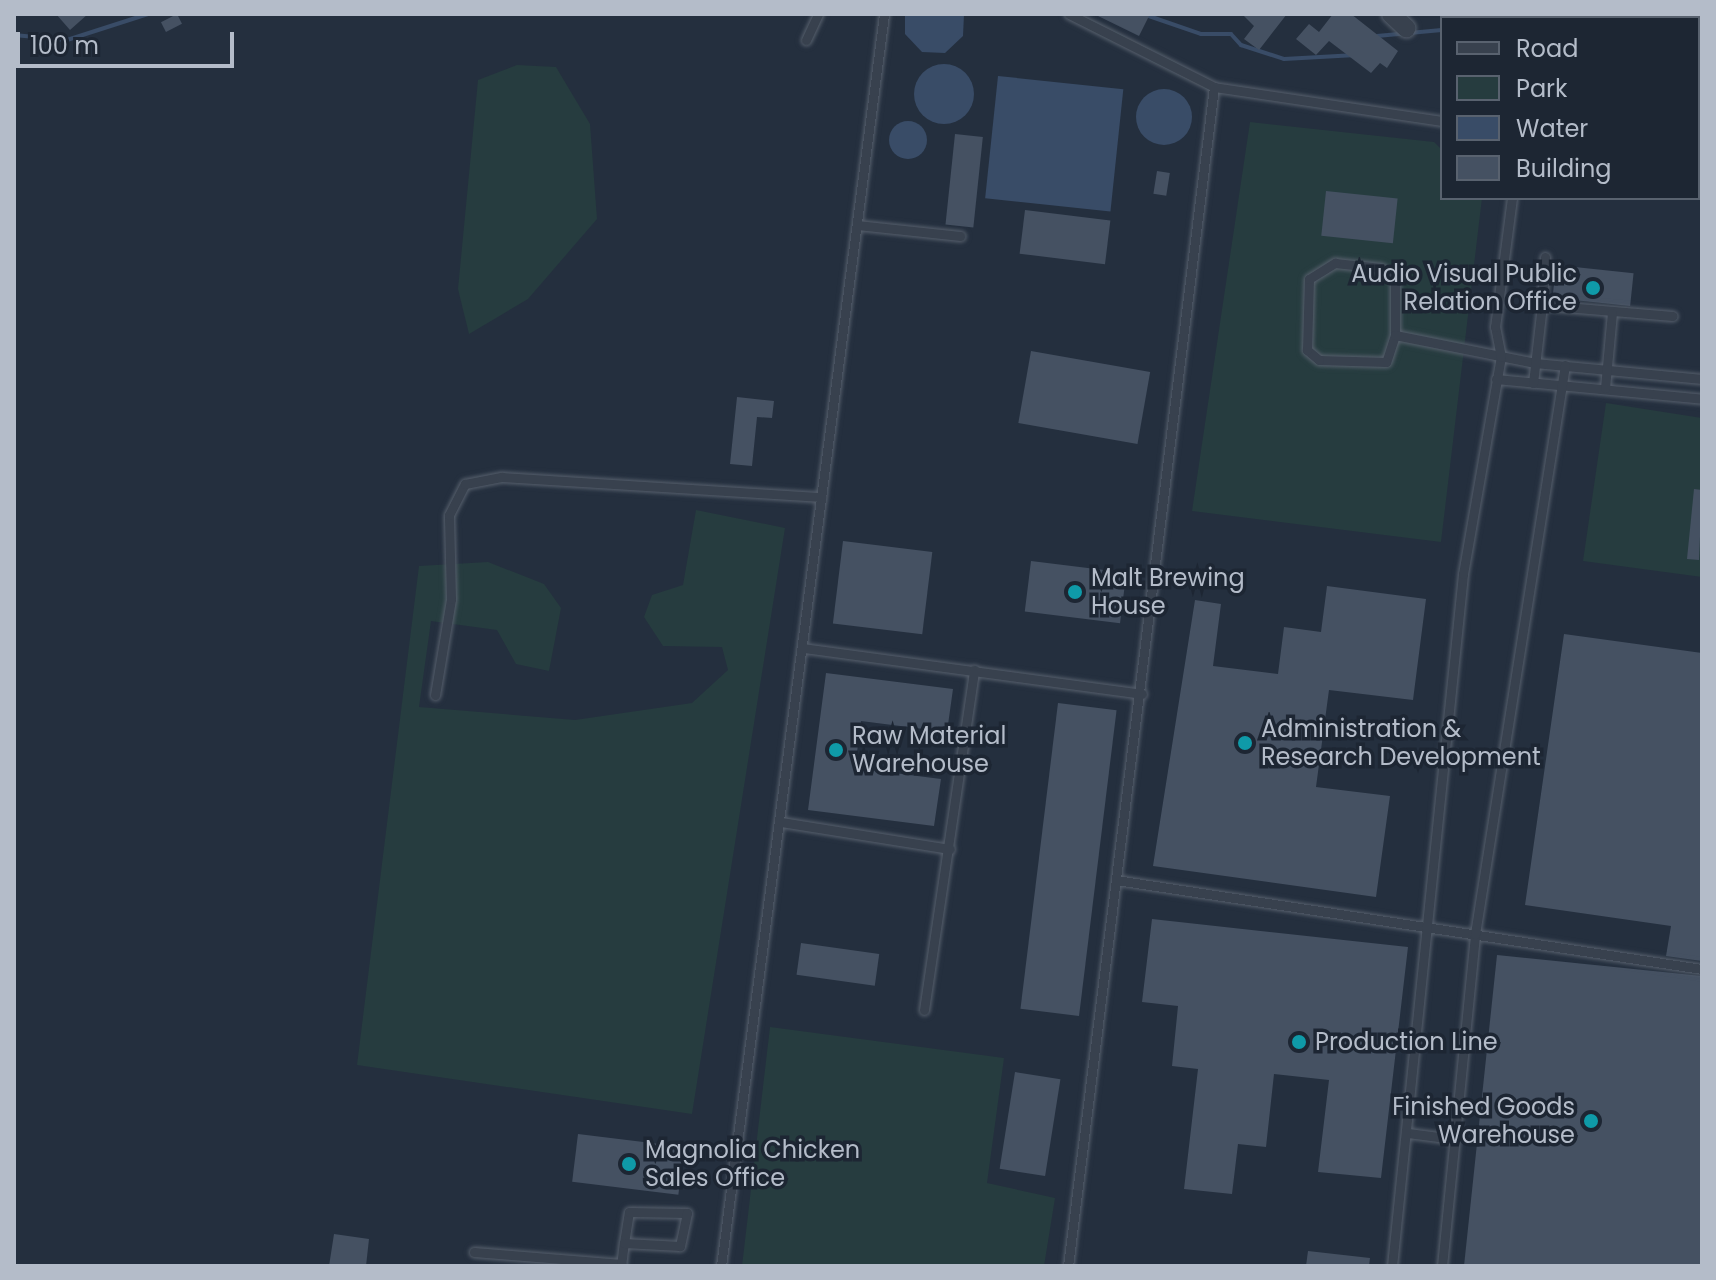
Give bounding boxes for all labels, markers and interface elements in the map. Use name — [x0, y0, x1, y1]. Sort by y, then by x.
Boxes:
scale bar — [20, 16, 238, 66]
legend — [1440, 16, 1700, 200]
text: 100 m — [30, 29, 99, 62]
text: Road — [1516, 32, 1578, 65]
text: Park — [1516, 72, 1567, 105]
text: Water — [1516, 112, 1588, 145]
text: Building — [1516, 152, 1612, 185]
place label: Audio Visual Public Relation Office — [1351, 260, 1577, 316]
marker: Audio Visual Public Relation Office — [1584, 279, 1602, 297]
place label: Malt Brewing House — [1091, 564, 1245, 620]
marker: Malt Brewing House — [1066, 583, 1084, 601]
place label: Administration & Research Development — [1261, 715, 1541, 771]
place label: Raw Material Warehouse — [852, 722, 1006, 778]
marker: Administration & Research Development — [1236, 734, 1254, 752]
marker: Raw Material Warehouse — [827, 741, 845, 759]
place label: Production Line — [1315, 1028, 1498, 1056]
marker: Production Line — [1290, 1033, 1308, 1051]
place label: Finished Goods Warehouse — [1392, 1093, 1575, 1149]
marker: Finished Goods Warehouse — [1582, 1112, 1600, 1130]
place label: Magnolia Chicken Sales Office — [645, 1136, 860, 1192]
marker: Magnolia Chicken Sales Office — [620, 1155, 638, 1173]

